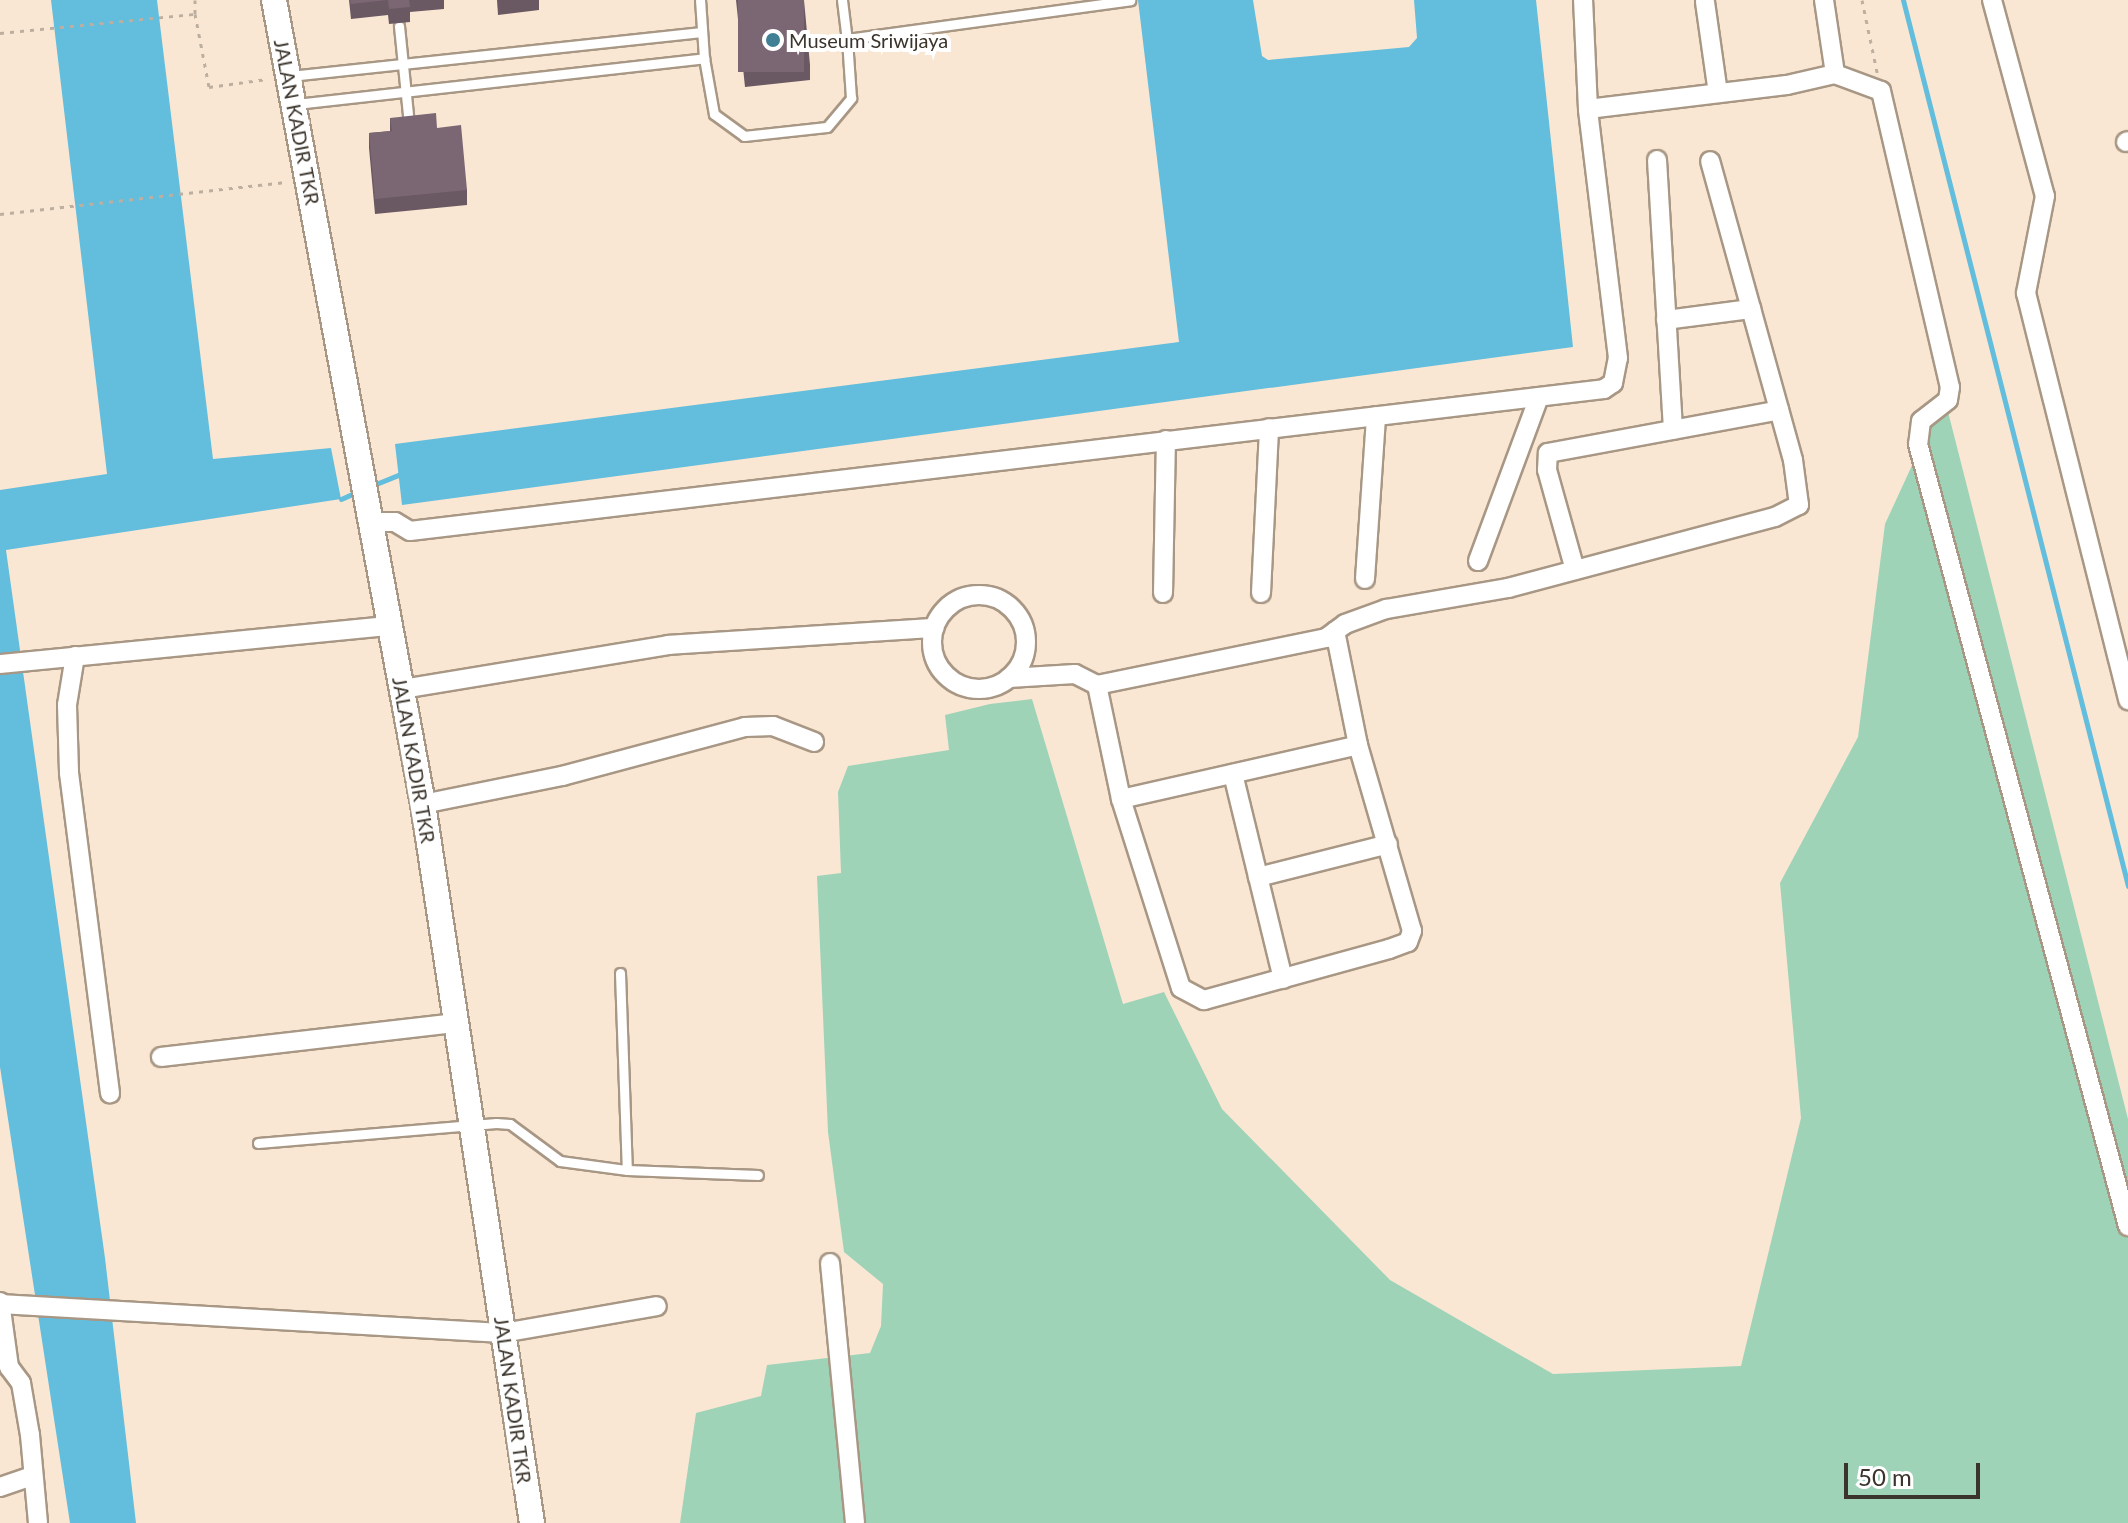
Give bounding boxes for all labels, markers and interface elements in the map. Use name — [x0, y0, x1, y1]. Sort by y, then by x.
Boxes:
place label: Museum Sriwijaya — [789, 28, 948, 52]
marker: Museum Sriwijaya — [764, 31, 782, 49]
street label: JALAN KADIR TKR — [269, 37, 325, 207]
street label: JALAN KADIR TKR — [388, 675, 440, 845]
street label: JALAN KADIR TKR — [489, 1315, 537, 1485]
scale bar — [1848, 1447, 1984, 1497]
text: 50 m — [1858, 1462, 1912, 1491]

